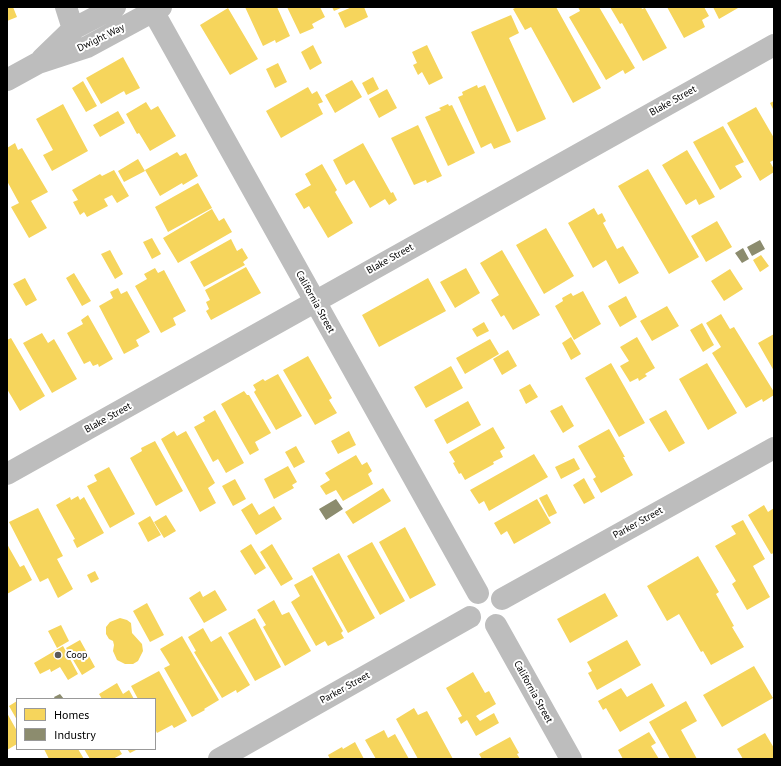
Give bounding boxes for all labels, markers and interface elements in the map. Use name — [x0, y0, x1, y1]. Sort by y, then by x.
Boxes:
street label: Dwight Way — [75, 21, 127, 55]
street label: Blake Street — [647, 83, 699, 119]
street label: Blake Street — [364, 241, 416, 277]
street label: California Street — [293, 269, 337, 335]
street label: Blake Street — [82, 400, 134, 436]
street label: Parker Street — [611, 504, 665, 542]
place label: Coop — [66, 649, 87, 661]
marker: Coop — [53, 650, 63, 660]
street label: California Street — [511, 659, 555, 725]
street label: Parker Street — [318, 669, 372, 707]
legend — [16, 698, 156, 750]
text: Homes — [54, 707, 89, 722]
text: Industry — [54, 727, 96, 742]

